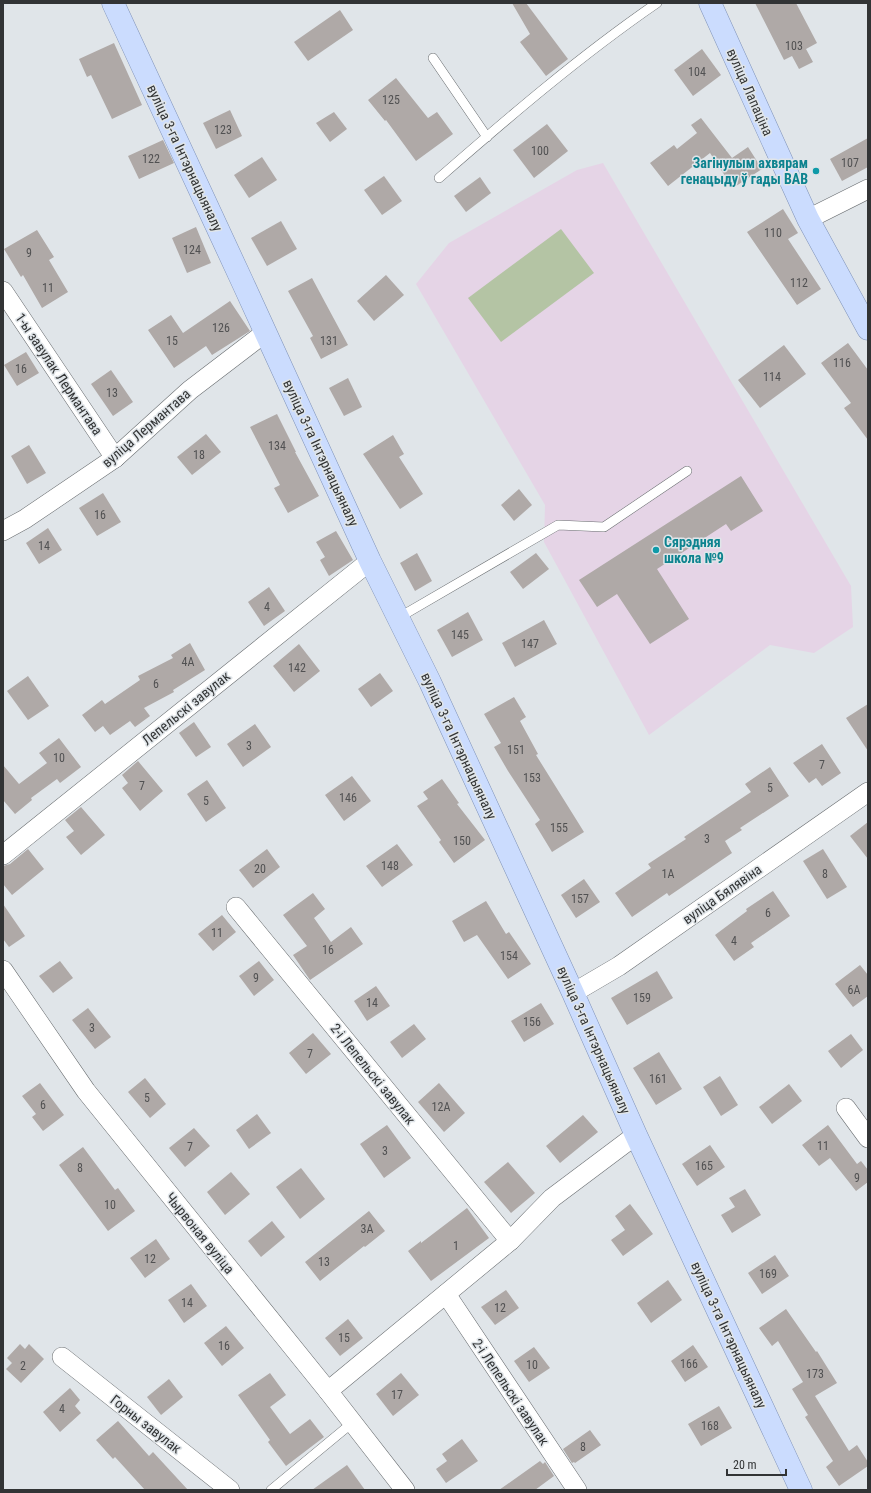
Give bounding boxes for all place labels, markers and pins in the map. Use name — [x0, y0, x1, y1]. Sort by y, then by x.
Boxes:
place label: Загінулым ахвярам генацыду ў гады ВАВ — [681, 155, 808, 187]
marker: Загінулым ахвярам генацыду ў гады ВАВ — [811, 166, 821, 176]
place label: Сярэдняя школа №9 — [664, 534, 724, 566]
marker: Сярэдняя школа №9 — [651, 545, 661, 555]

